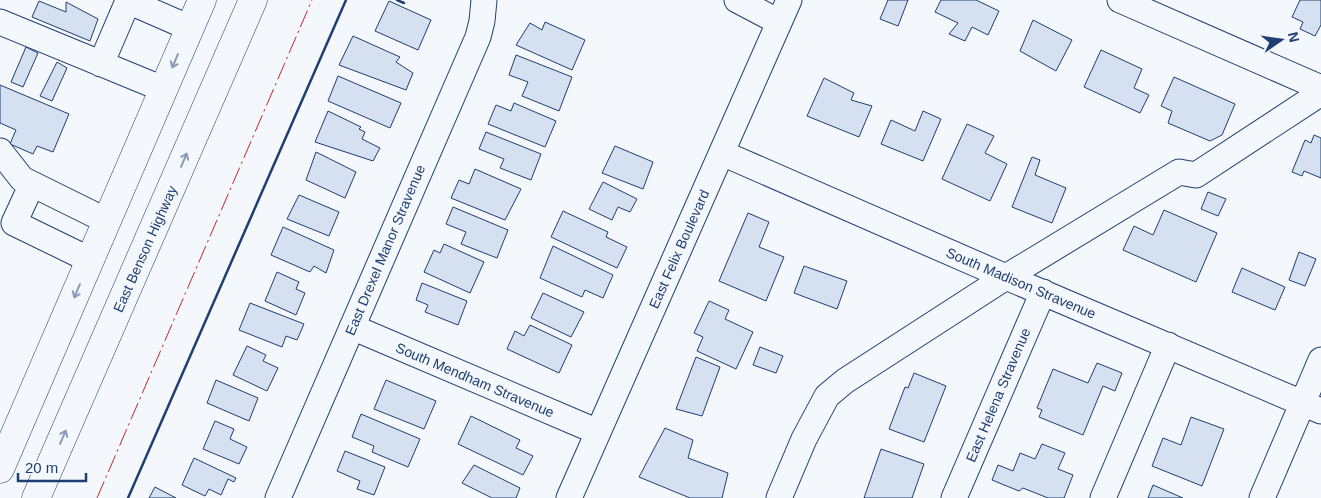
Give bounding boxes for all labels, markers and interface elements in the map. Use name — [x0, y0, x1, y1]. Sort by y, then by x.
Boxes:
north arrow — [1256, 15, 1306, 65]
text: N — [1285, 30, 1303, 44]
one-way arrow — [170, 53, 180, 68]
one-way arrow — [179, 153, 189, 168]
street label: East Drexel Manor Stravenue — [342, 162, 428, 338]
street label: East Benson Highway — [110, 183, 180, 315]
street label: East Felix Boulevard — [646, 187, 712, 311]
street label: South Madison Stravenue — [944, 244, 1098, 322]
one-way arrow — [71, 283, 80, 298]
street label: East Helena Stravenue — [963, 325, 1034, 464]
street label: South Mendham Stravenue — [393, 339, 557, 421]
one-way arrow — [58, 430, 68, 445]
scale bar — [18, 450, 85, 482]
text: 20 m — [25, 459, 58, 476]

